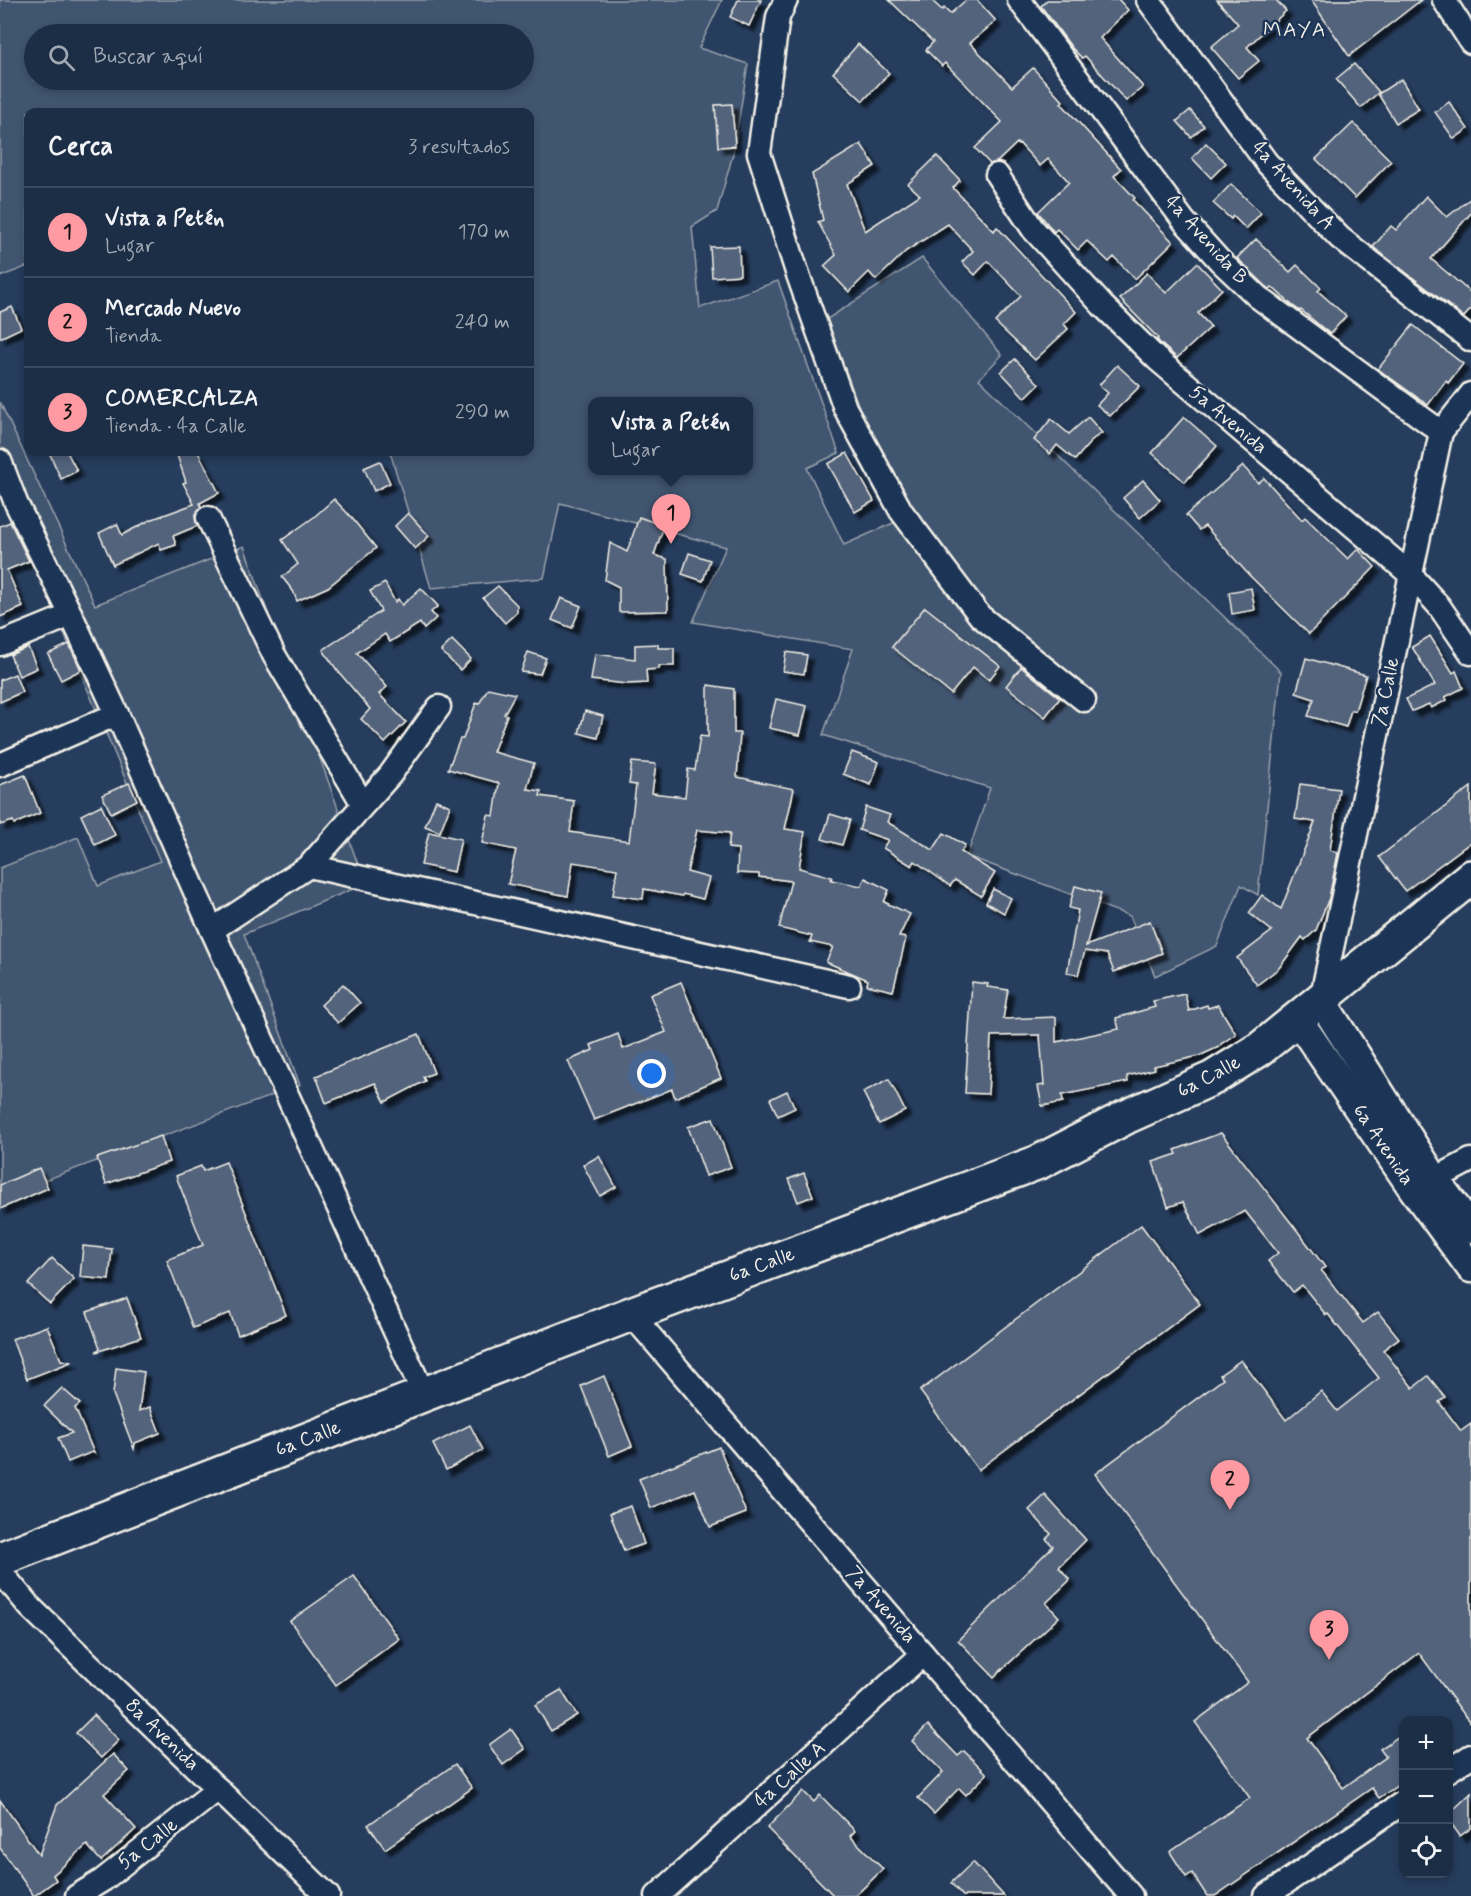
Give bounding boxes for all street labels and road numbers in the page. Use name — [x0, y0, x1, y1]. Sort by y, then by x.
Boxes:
street label: 4a Avenida A — [1245, 135, 1341, 237]
street label: 4a Avenida B — [1158, 189, 1254, 291]
street label: 5a Avenida — [1183, 379, 1273, 461]
street label: 7a Calle — [1366, 655, 1406, 729]
street label: 6a Calle — [1173, 1049, 1245, 1105]
street label: 6a Avenida — [1346, 1099, 1420, 1191]
street label: 6a Calle — [725, 1241, 799, 1289]
street label: 6a Calle — [271, 1414, 345, 1464]
street label: 7a Avenida — [840, 1560, 922, 1650]
street label: 8a Avenida — [119, 1693, 205, 1777]
street label: 4a Calle A — [748, 1735, 832, 1815]
street label: 5a Calle — [112, 1812, 184, 1876]

